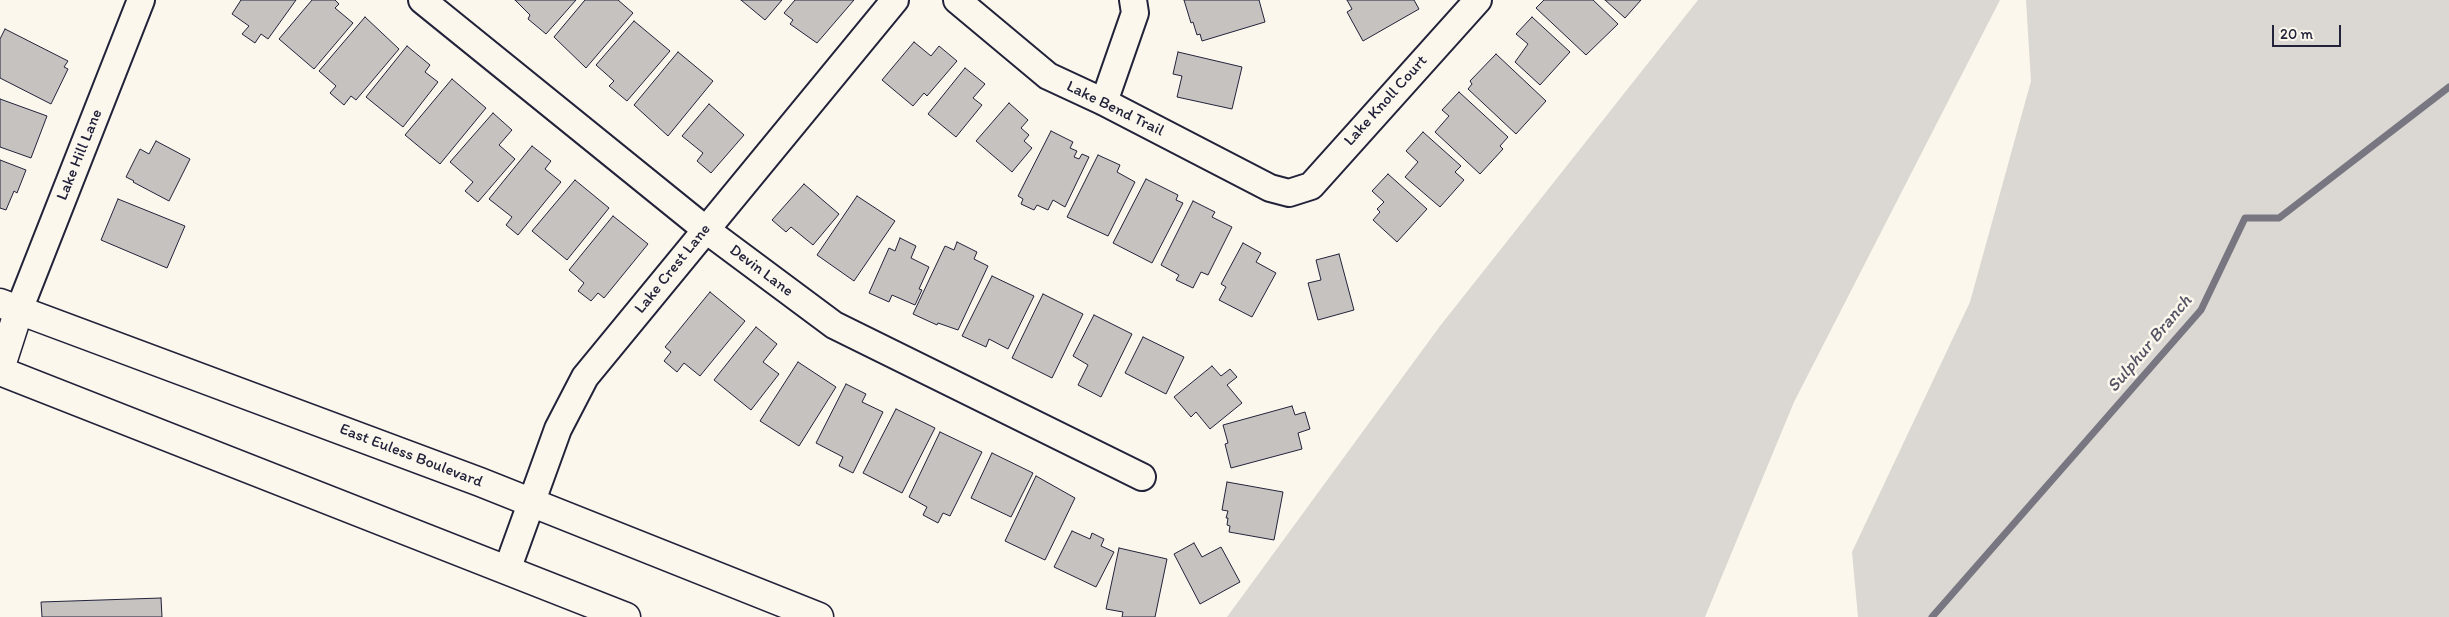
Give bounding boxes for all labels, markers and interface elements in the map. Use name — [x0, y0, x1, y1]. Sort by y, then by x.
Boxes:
scale bar — [2274, 15, 2343, 47]
text: 20 m — [2280, 25, 2313, 43]
street label: Lake Knoll Court — [1340, 52, 1432, 150]
street label: Lake Bend Trail — [1063, 77, 1167, 141]
street label: Lake Hill Lane — [53, 107, 107, 203]
street label: Lake Crest Lane — [631, 220, 715, 318]
street label: Devin Lane — [725, 241, 797, 301]
water label: Sulphur Branch — [2103, 291, 2197, 397]
street label: East Euless Boulevard — [337, 420, 485, 492]

